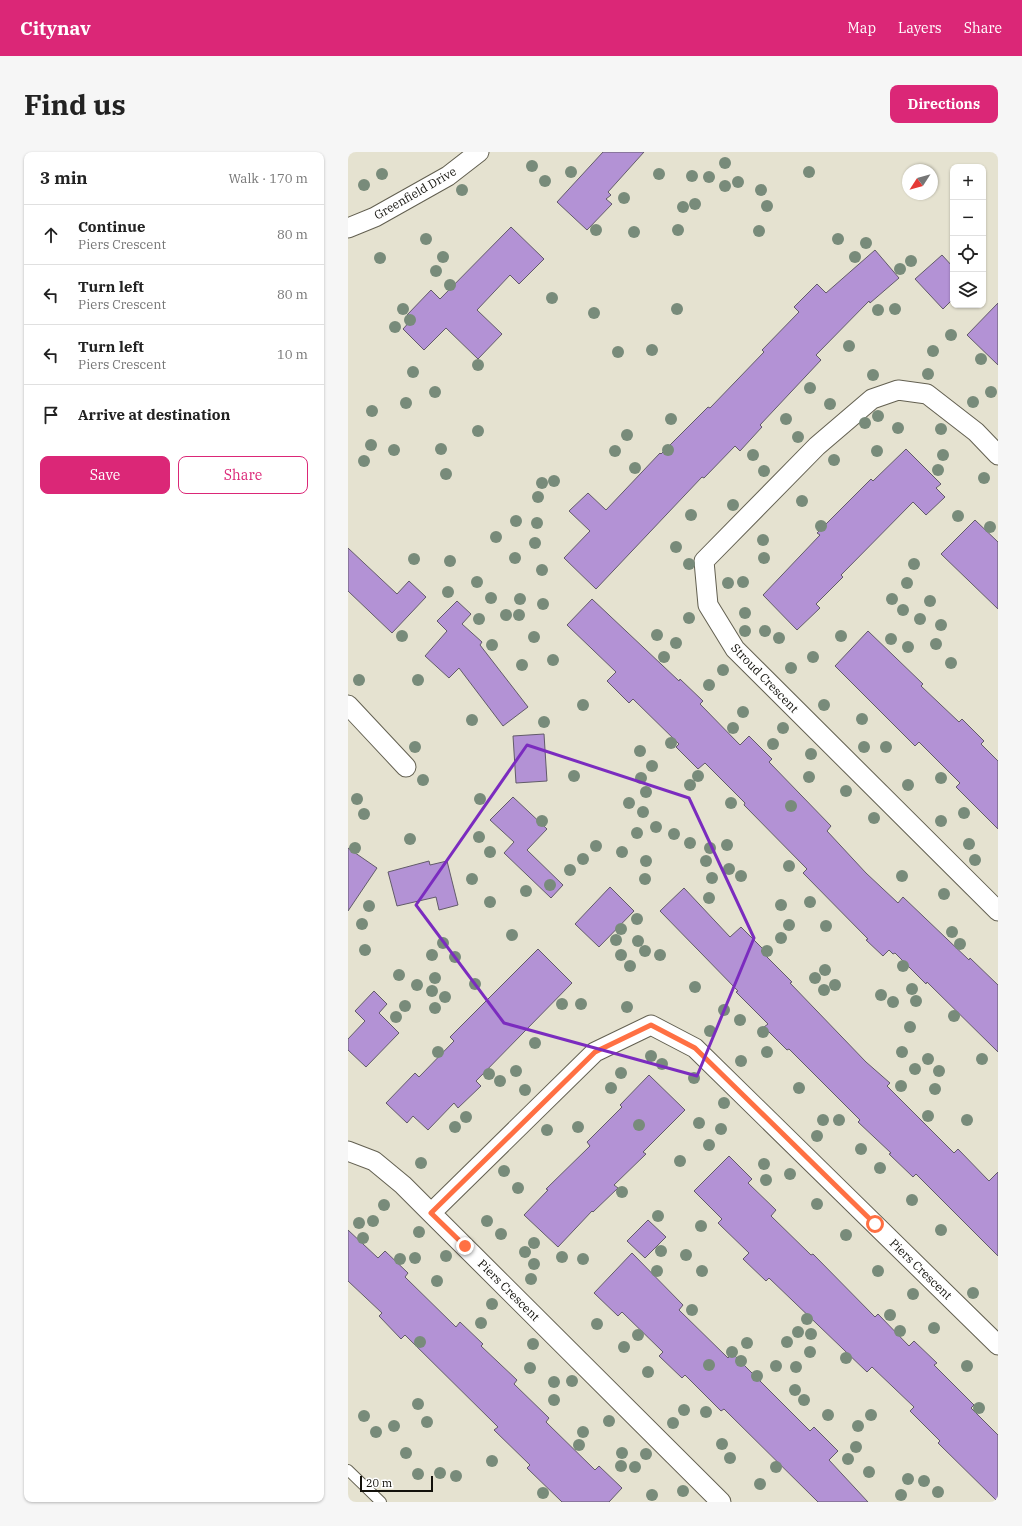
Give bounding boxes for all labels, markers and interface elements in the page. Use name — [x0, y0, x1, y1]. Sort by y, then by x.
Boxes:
text: Citynav — [20, 16, 91, 40]
text: Map — [848, 19, 876, 37]
text: Layers — [898, 19, 942, 37]
text: Share — [964, 19, 1002, 37]
button: Directions — [890, 85, 998, 123]
text: Find us — [24, 86, 126, 123]
street label: Greenfield Drive — [371, 163, 459, 223]
north arrow — [902, 164, 938, 200]
map controls — [950, 164, 986, 308]
button: + — [950, 164, 986, 200]
text: 3 min — [40, 167, 88, 189]
text: Walk · 170 m — [229, 170, 308, 187]
button: − — [950, 200, 986, 236]
text: Continue — [78, 217, 145, 236]
icon: ahead — [40, 224, 62, 246]
text: 80 m — [277, 226, 308, 243]
text: Piers Crescent — [78, 236, 166, 253]
button: locate — [950, 236, 986, 272]
button: layers — [950, 272, 986, 308]
text: Turn left — [78, 277, 144, 296]
icon: left — [40, 284, 62, 306]
text: 80 m — [277, 286, 308, 303]
text: Piers Crescent — [78, 296, 166, 313]
text: Turn left — [78, 337, 144, 356]
icon: left — [40, 344, 62, 366]
text: 10 m — [277, 346, 308, 363]
text: Piers Crescent — [78, 356, 166, 373]
icon: arrive — [40, 404, 62, 426]
text: Arrive at destination — [78, 405, 230, 424]
button: Save — [40, 456, 170, 494]
button: Share — [178, 456, 308, 494]
street label: Stroud Crescent — [728, 640, 802, 716]
route start — [866, 1215, 884, 1233]
street label: Piers Crescent — [887, 1235, 955, 1303]
route end — [456, 1237, 474, 1255]
street label: Piers Crescent — [475, 1256, 543, 1324]
scale bar — [360, 1474, 433, 1493]
text: 20 m — [366, 1476, 392, 1490]

